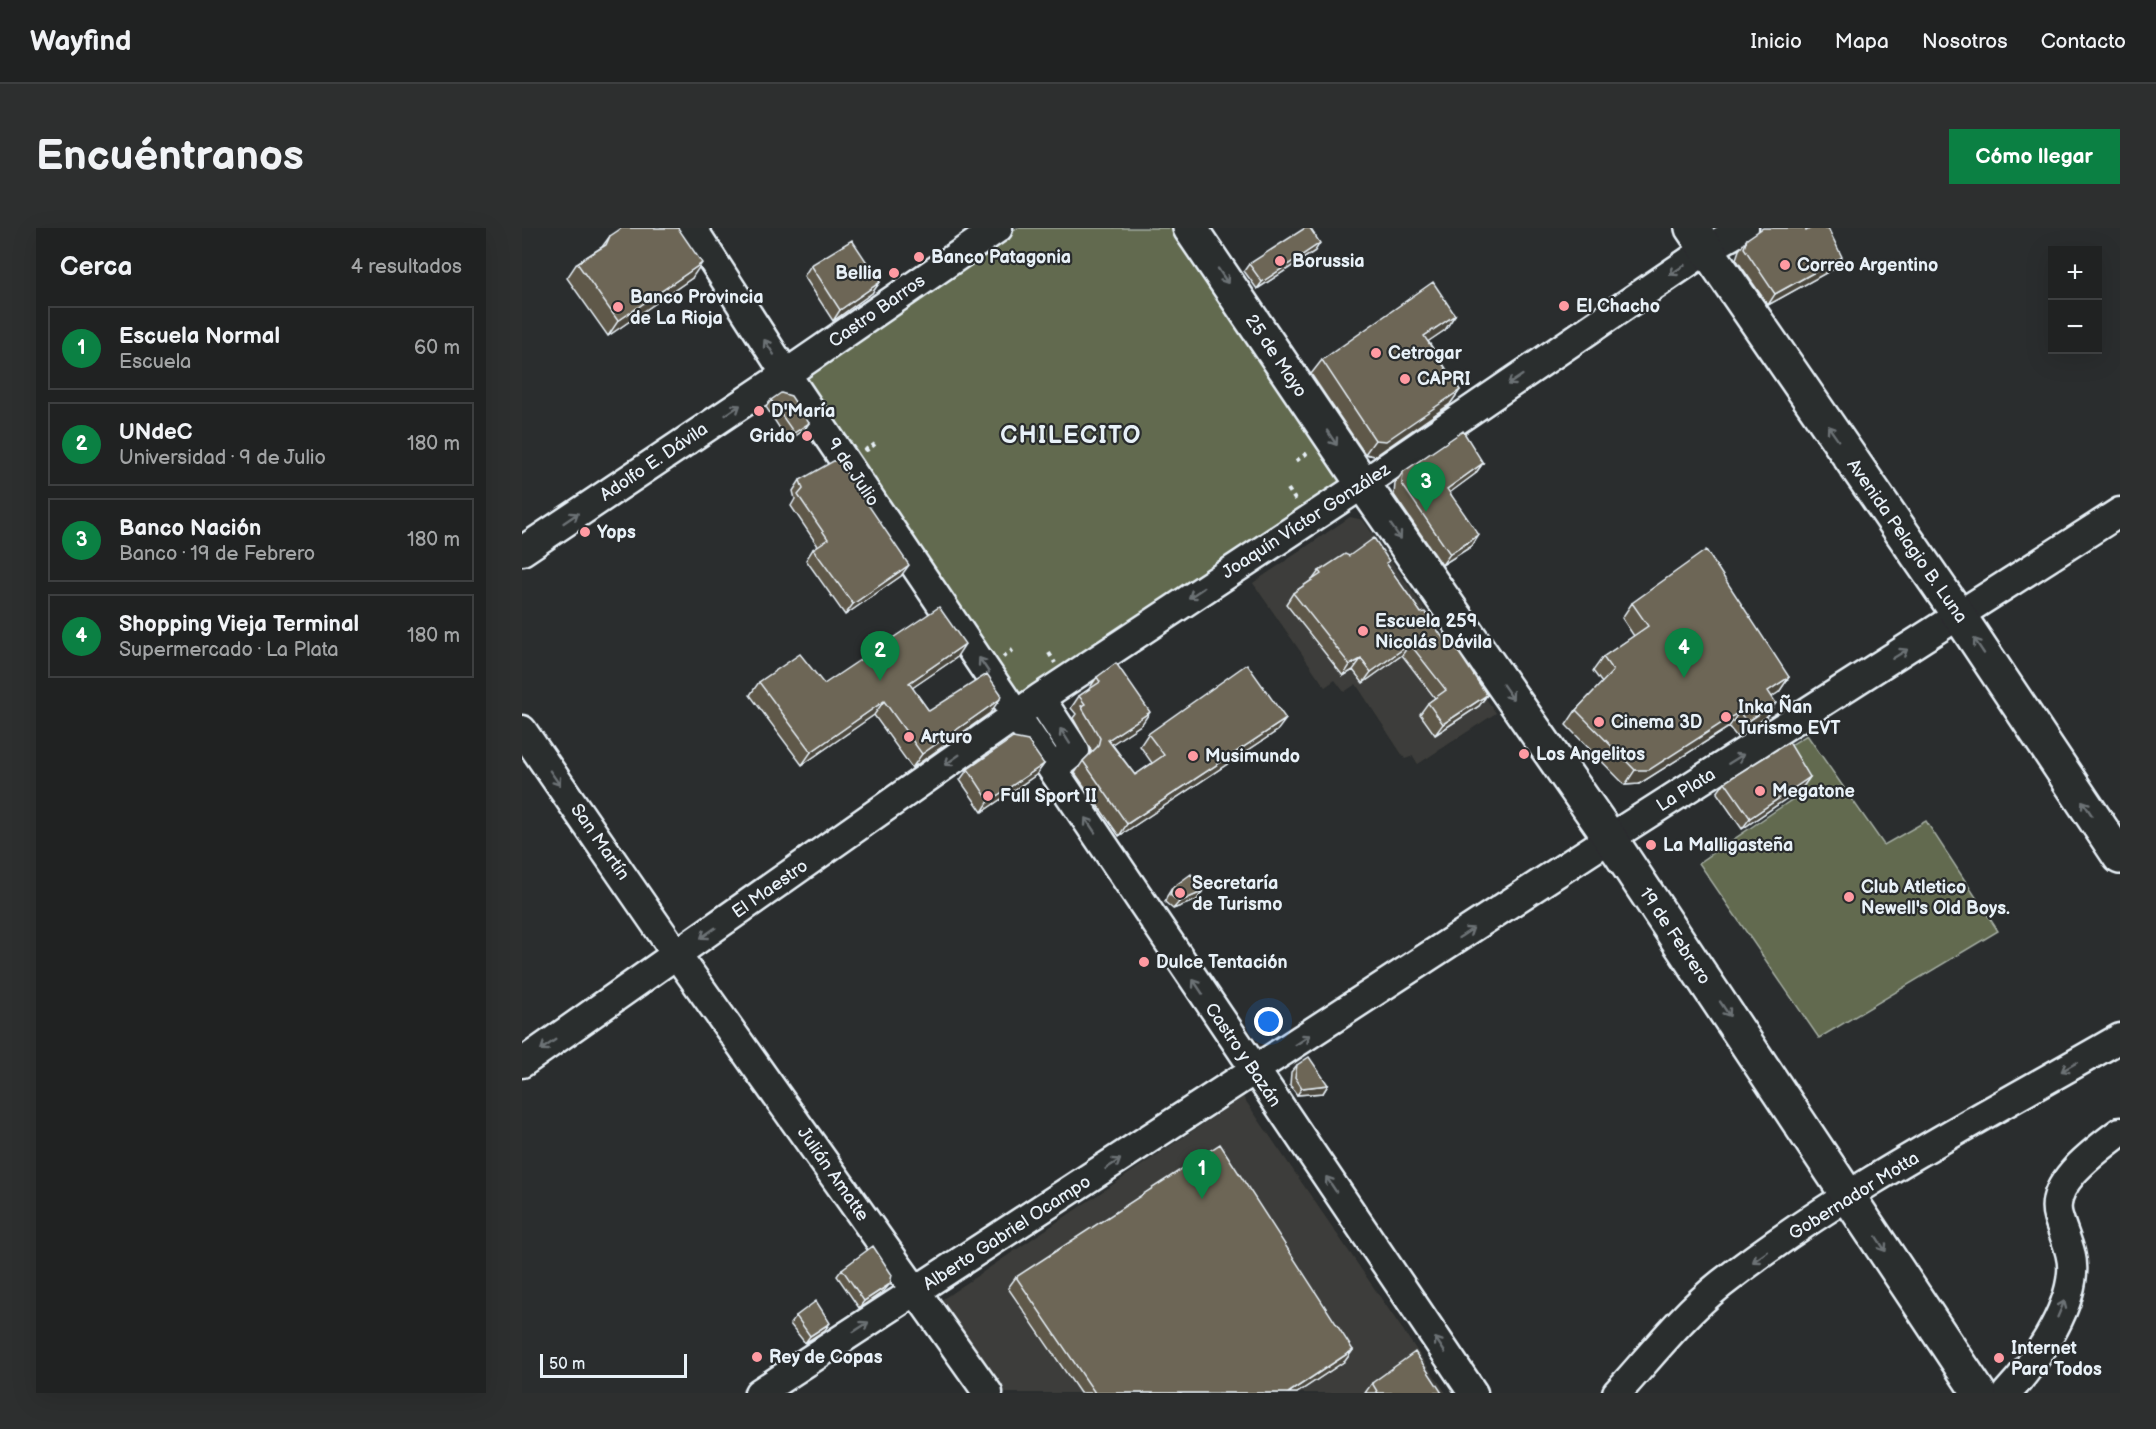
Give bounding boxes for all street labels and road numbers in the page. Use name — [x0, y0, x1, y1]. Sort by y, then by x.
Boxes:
street label: Castro Barros — [825, 270, 929, 352]
street label: 25 de Mayo — [1241, 311, 1311, 401]
street label: Adolfo E. Dávila — [596, 418, 712, 506]
street label: 9 de Julio — [822, 434, 884, 510]
street label: Avenida Pelagio B. Luna — [1842, 455, 1972, 627]
street label: Joaquín Víctor González — [1218, 459, 1394, 583]
street label: La Plata — [1653, 764, 1719, 816]
street label: San Martín — [566, 800, 634, 884]
street label: El Maestro — [728, 855, 812, 923]
street label: 19 de Febrero — [1635, 884, 1715, 988]
street label: Castro y Bazán — [1200, 999, 1286, 1111]
street label: Julián Amatte — [793, 1123, 873, 1225]
street label: Gobernador Motta — [1785, 1147, 1923, 1245]
street label: Alberto Gabriel Ocampo — [919, 1171, 1095, 1295]

